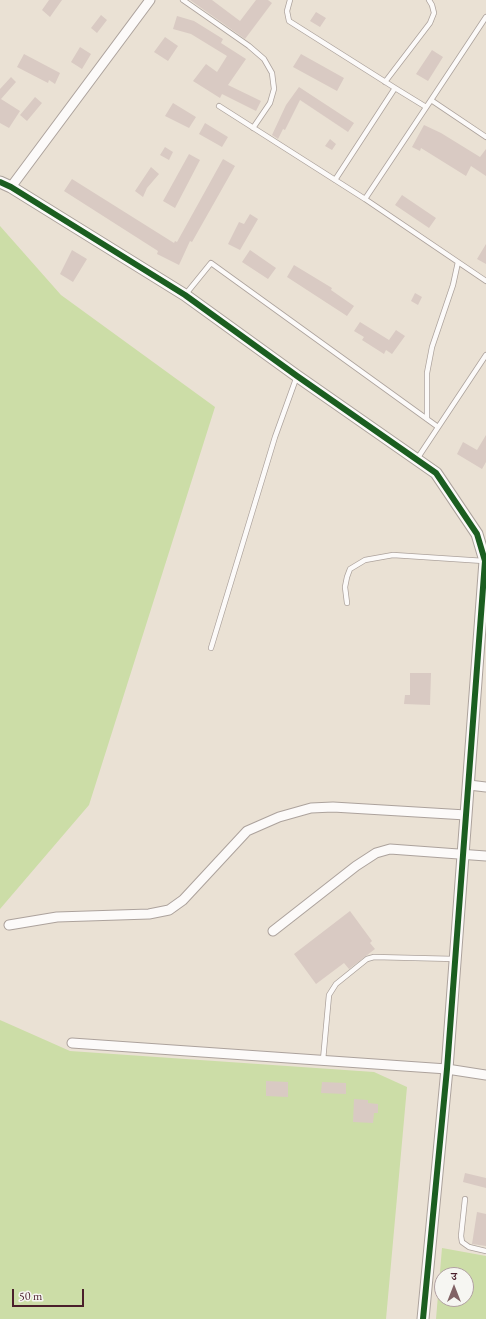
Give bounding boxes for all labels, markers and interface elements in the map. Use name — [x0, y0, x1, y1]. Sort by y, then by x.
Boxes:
north arrow — [434, 1267, 474, 1307]
text: उ — [451, 1269, 457, 1283]
scale bar — [14, 1281, 86, 1307]
text: 50 m — [19, 1288, 42, 1304]

